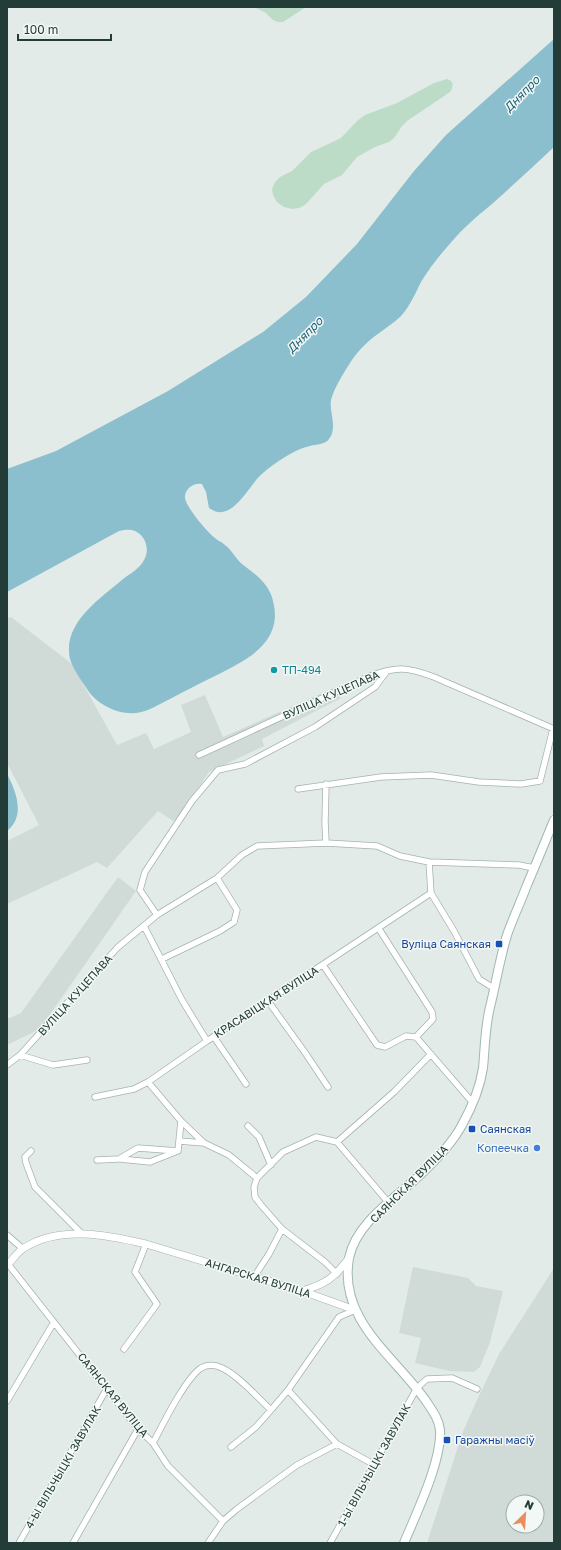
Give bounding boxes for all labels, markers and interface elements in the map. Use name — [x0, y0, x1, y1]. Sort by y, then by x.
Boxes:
scale bar — [18, 16, 111, 42]
text: 100 m — [24, 22, 58, 37]
water label: Дняпро — [500, 72, 543, 116]
water label: Дняпро — [283, 313, 326, 356]
place label: ТП-494 — [282, 663, 322, 676]
marker: ТП-494 — [269, 665, 279, 675]
street label: ВУЛІЦА КУЦЕПАВА — [281, 667, 382, 722]
place label: Вуліца Саянская — [401, 937, 491, 950]
marker: Вуліца Саянская — [494, 939, 504, 949]
street label: ВУЛІЦА КУЦЕПАВА — [35, 951, 115, 1038]
street label: КРАСАВІЦКАЯ ВУЛІЦА — [211, 963, 321, 1040]
place label: Саянская — [480, 1122, 531, 1135]
marker: Саянская — [467, 1124, 477, 1134]
place label: Копеечка — [477, 1141, 529, 1154]
street label: САЯНСКАЯ ВУЛІЦА — [367, 1142, 451, 1225]
marker: Копеечка — [532, 1143, 542, 1153]
street label: АНГАРСКАЯ ВУЛІЦА — [204, 1255, 313, 1300]
street label: САЯНСКАЯ ВУЛІЦА — [75, 1350, 152, 1440]
street label: 1-Ы ВІЛЬЧЫЦКІ ЗАВУЛАК — [334, 1401, 413, 1528]
street label: 4-Ы ВІЛЬЧЫЦКІ ЗАВУЛАК — [22, 1403, 103, 1530]
place label: Гаражны масіў — [455, 1433, 535, 1446]
marker: Гаражны масіў — [442, 1435, 452, 1445]
north arrow — [505, 1494, 545, 1534]
text: N — [523, 1497, 536, 1512]

